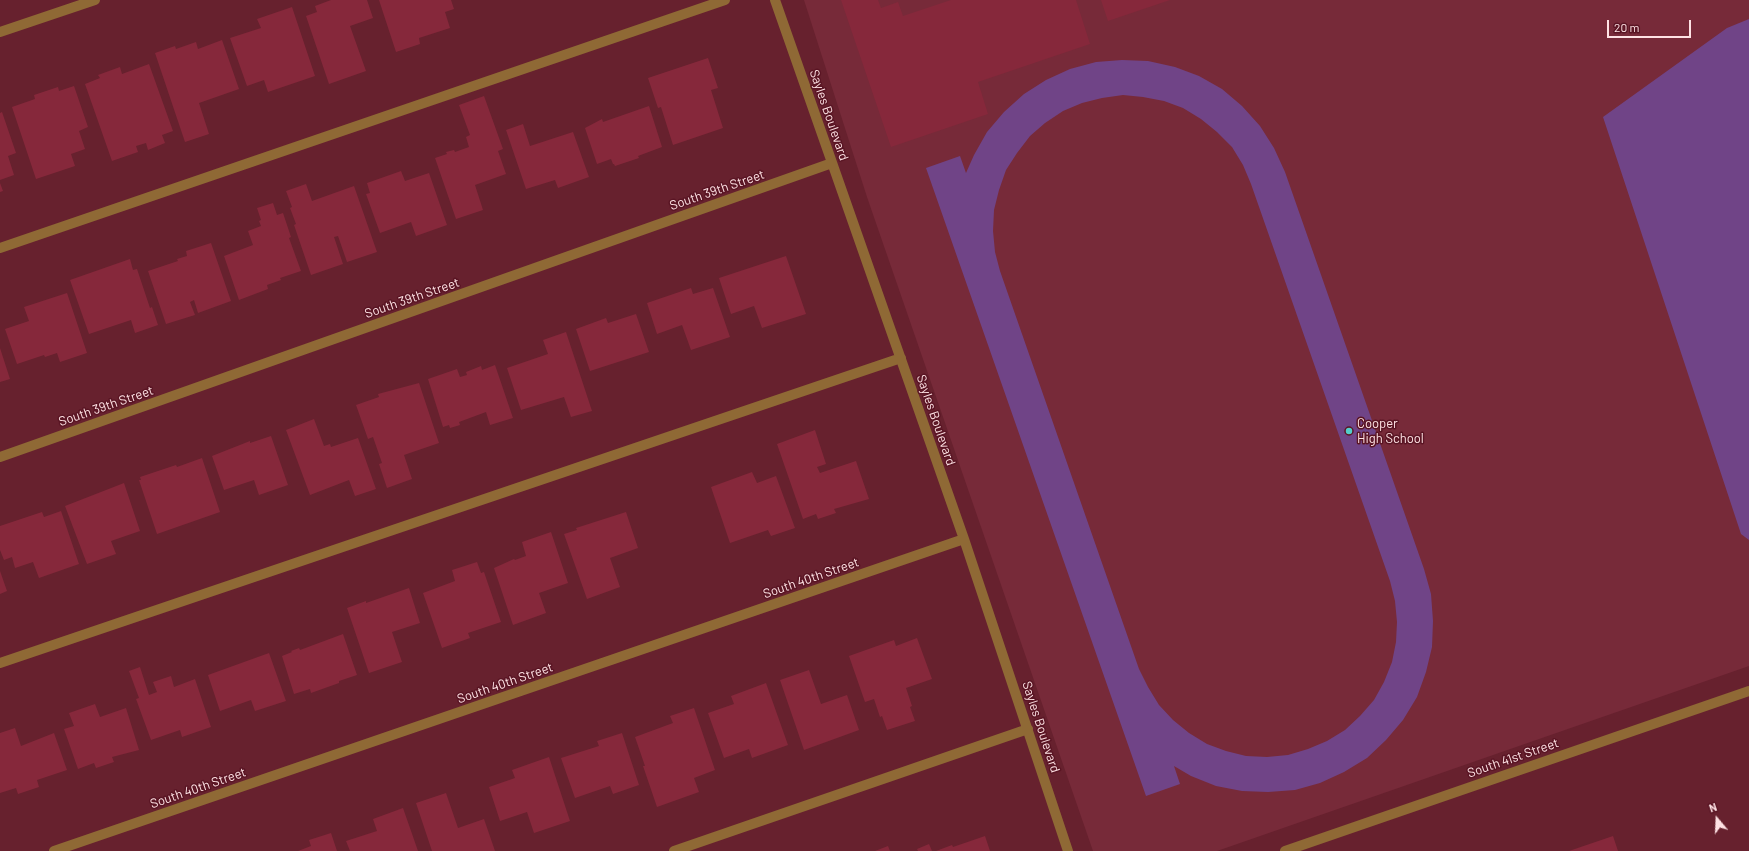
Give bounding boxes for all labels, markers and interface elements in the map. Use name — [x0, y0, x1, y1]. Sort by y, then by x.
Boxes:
scale bar — [1609, 12, 1693, 38]
text: 20 m — [1614, 20, 1640, 34]
street label: Sayles Boulevard — [806, 67, 852, 163]
street label: South 39th Street — [668, 166, 766, 214]
street label: South 39th Street — [363, 274, 461, 322]
street label: Sayles Boulevard — [913, 372, 959, 468]
street label: South 39th Street — [57, 382, 155, 430]
place label: Cooper High School — [1357, 416, 1424, 447]
marker: Cooper High School — [1344, 426, 1354, 436]
street label: South 40th Street — [761, 554, 861, 602]
street label: South 40th Street — [455, 659, 555, 707]
street label: Sayles Boulevard — [1019, 679, 1063, 775]
street label: South 41st Street — [1465, 735, 1561, 781]
street label: South 40th Street — [148, 764, 248, 812]
north arrow — [1697, 799, 1737, 839]
text: N — [1707, 800, 1719, 815]

